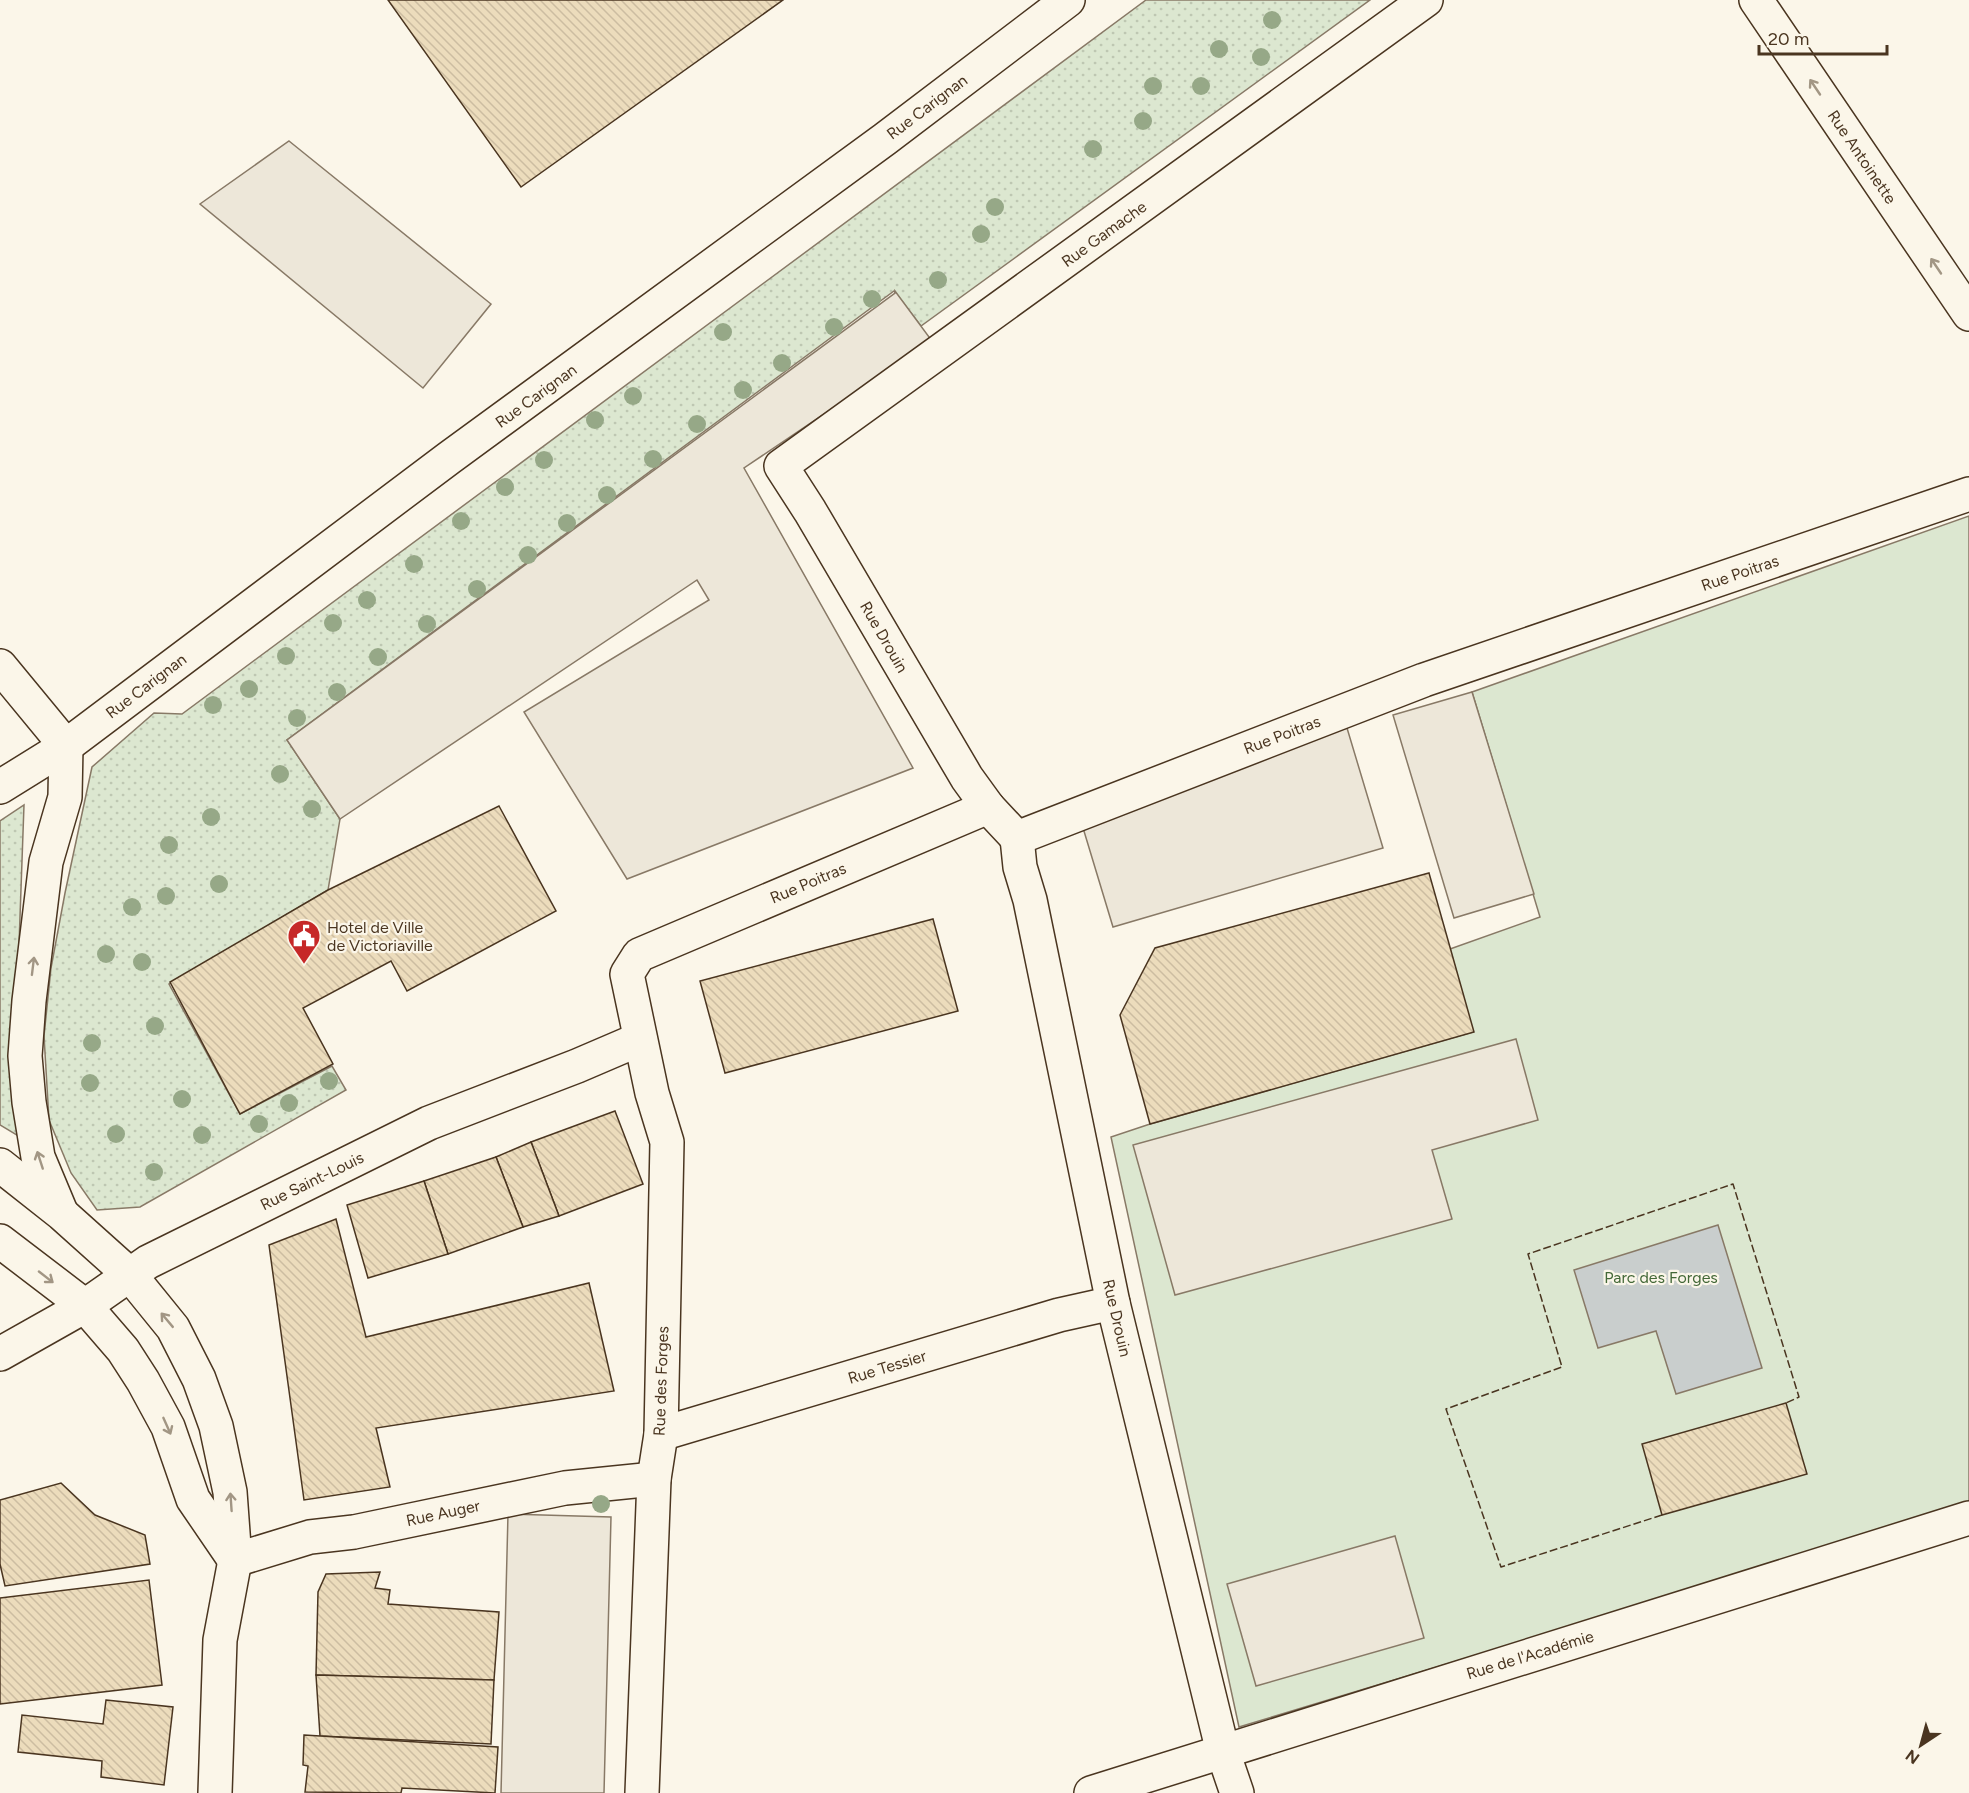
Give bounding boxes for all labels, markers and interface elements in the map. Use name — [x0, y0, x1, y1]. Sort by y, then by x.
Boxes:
scale bar — [1759, 18, 1886, 56]
text: 20 m — [1768, 28, 1809, 50]
street label: Rue Carignan — [883, 71, 971, 143]
one-way arrow — [1809, 79, 1821, 96]
street label: Rue Antoinette — [1824, 107, 1900, 208]
street label: Rue Gamache — [1058, 197, 1150, 271]
one-way arrow — [1930, 258, 1942, 275]
street label: Rue Carignan — [492, 360, 580, 432]
street label: Rue Poitras — [1699, 551, 1781, 595]
street label: Rue Drouin — [856, 598, 912, 676]
street label: Rue Carignan — [102, 650, 190, 722]
street label: Rue Poitras — [1241, 712, 1323, 758]
street label: Rue Poitras — [767, 858, 849, 908]
public building icon: Hotel de Ville de Victoriaville — [286, 918, 322, 965]
place label: Hotel de Ville de Victoriaville — [327, 918, 433, 955]
one-way arrow — [28, 957, 39, 977]
street label: Rue Saint-Louis — [257, 1148, 367, 1214]
one-way arrow — [34, 1151, 45, 1170]
park label: Parc des Forges — [1604, 1268, 1718, 1287]
one-way arrow — [38, 1270, 54, 1283]
street label: Rue Drouin — [1099, 1277, 1135, 1359]
one-way arrow — [160, 1312, 173, 1328]
street label: Rue des Forges — [650, 1326, 672, 1436]
street label: Rue Tessier — [845, 1346, 929, 1388]
one-way arrow — [162, 1417, 173, 1435]
one-way arrow — [225, 1493, 236, 1513]
street label: Rue Auger — [404, 1496, 482, 1530]
street label: Rue de l'Académie — [1464, 1627, 1596, 1683]
north arrow — [1891, 1715, 1951, 1775]
text: N — [1902, 1745, 1923, 1768]

